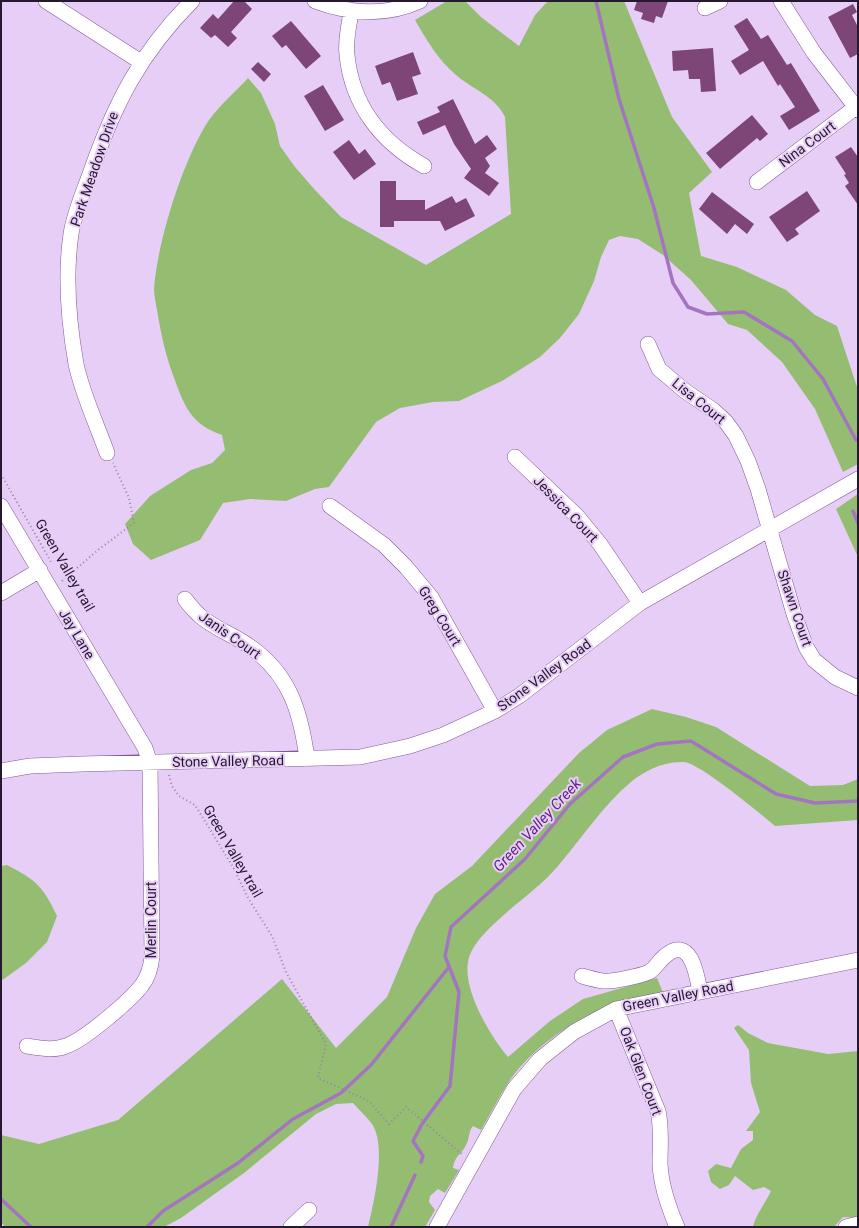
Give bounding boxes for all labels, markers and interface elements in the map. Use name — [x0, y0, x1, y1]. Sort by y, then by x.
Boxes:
street label: Park Meadow Drive — [67, 110, 121, 228]
street label: Nina Court — [776, 117, 839, 170]
street label: Lisa Court — [669, 375, 729, 428]
street label: Jessica Court — [530, 473, 602, 546]
street label: Green Valley trail — [32, 516, 98, 614]
street label: Shawn Court — [774, 568, 816, 649]
street label: Greg Court — [415, 583, 465, 649]
street label: Jay Lane — [56, 606, 98, 662]
street label: Janis Court — [196, 608, 264, 662]
street label: Stone Valley Road — [494, 636, 594, 714]
street label: Stone Valley Road — [172, 752, 284, 770]
water label: Green Valley Creek — [489, 774, 585, 875]
street label: Green Valley trail — [200, 802, 266, 900]
street label: Merlin Court — [143, 881, 159, 958]
street label: Green Valley Road — [621, 977, 735, 1015]
street label: Oak Glen Court — [617, 1024, 665, 1118]

